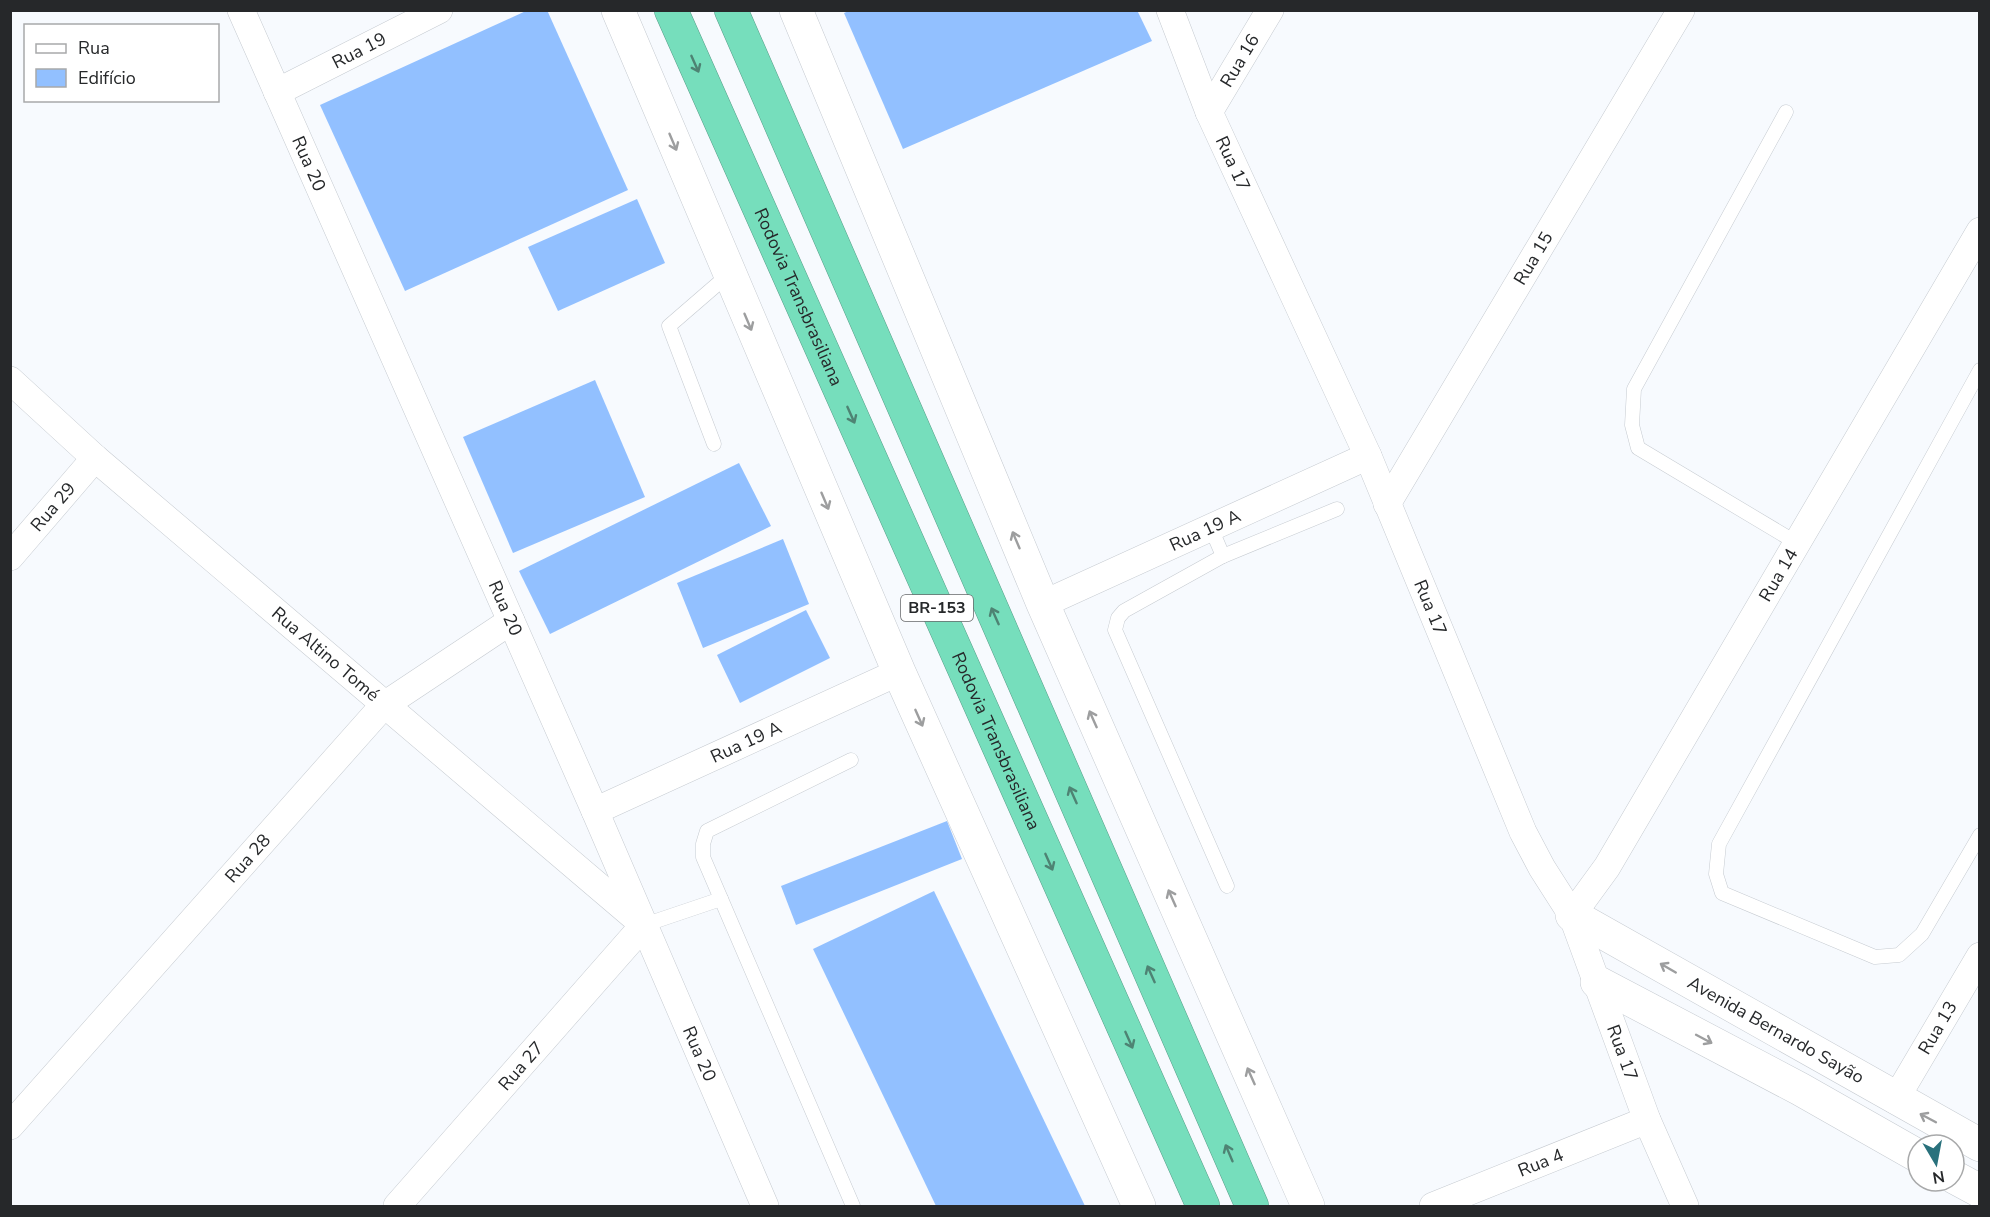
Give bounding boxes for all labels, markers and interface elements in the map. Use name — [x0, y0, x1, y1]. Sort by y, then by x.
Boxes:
legend — [24, 24, 219, 102]
street label: Rua 19 — [328, 27, 390, 74]
street label: Rua 16 — [1215, 29, 1265, 92]
text: Rua — [78, 36, 110, 60]
one-way arrow — [690, 54, 701, 73]
text: Edifício — [78, 66, 136, 90]
street label: Rua 20 — [286, 132, 332, 195]
one-way arrow — [668, 132, 679, 151]
street label: Rua 17 — [1210, 132, 1256, 195]
street label: Rodovia Transbrasiliana — [749, 204, 849, 390]
street label: Rua 15 — [1508, 227, 1558, 289]
one-way arrow — [743, 312, 754, 331]
one-way arrow — [846, 405, 857, 424]
street label: Rua 29 — [25, 477, 81, 537]
one-way arrow — [820, 491, 831, 510]
street label: Rua 19 A — [1166, 504, 1244, 557]
one-way arrow — [1010, 531, 1021, 550]
street label: Rua 14 — [1753, 544, 1803, 606]
street label: Rua 17 — [1408, 576, 1453, 639]
street label: Rua 20 — [483, 577, 528, 640]
road number: BR-153 — [901, 595, 973, 621]
street label: Rua Altino Tomé — [267, 601, 385, 707]
one-way arrow — [989, 608, 1000, 626]
street label: Rodovia Transbrasiliana — [946, 648, 1046, 834]
one-way arrow — [914, 709, 926, 727]
one-way arrow — [1087, 711, 1099, 729]
street label: Rua 19 A — [707, 715, 785, 769]
one-way arrow — [1067, 787, 1078, 805]
street label: Rua 28 — [220, 829, 276, 888]
one-way arrow — [1044, 852, 1056, 870]
one-way arrow — [1166, 889, 1177, 907]
one-way arrow — [1660, 962, 1677, 974]
one-way arrow — [1145, 965, 1156, 984]
street label: Avenida Bernardo Sayão — [1683, 971, 1868, 1089]
street label: Rua 13 — [1913, 997, 1963, 1059]
street label: Rua 17 — [1601, 1021, 1644, 1084]
street label: Rua 20 — [677, 1022, 722, 1085]
one-way arrow — [1124, 1031, 1135, 1049]
one-way arrow — [1695, 1034, 1713, 1045]
street label: Rua 27 — [493, 1036, 549, 1096]
one-way arrow — [1244, 1067, 1255, 1085]
one-way arrow — [1920, 1112, 1937, 1124]
north arrow — [1906, 1133, 1966, 1193]
street label: Rua 4 — [1514, 1143, 1567, 1183]
one-way arrow — [1223, 1144, 1234, 1162]
text: N — [1931, 1165, 1946, 1189]

